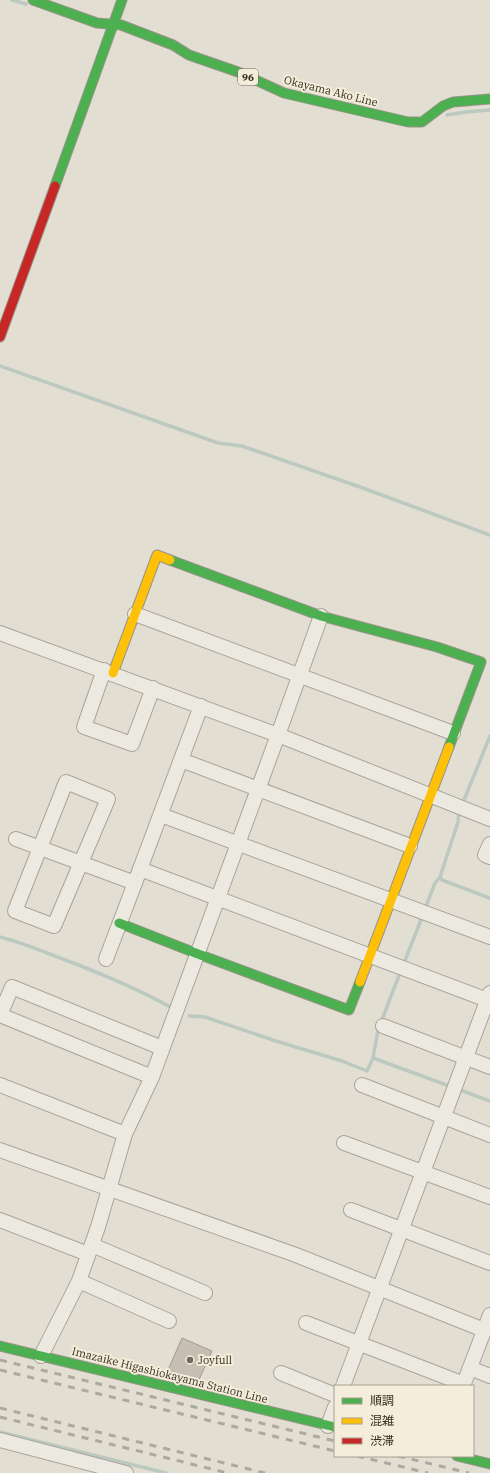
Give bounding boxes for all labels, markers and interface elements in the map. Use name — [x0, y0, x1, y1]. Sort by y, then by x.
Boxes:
road number: 96 — [238, 69, 258, 85]
street label: Okayama Ako Line — [283, 73, 380, 109]
street label: Imazaike Higashiokayama Station Line — [71, 1344, 270, 1406]
place label: Joyfull — [198, 1353, 232, 1367]
marker: Joyfull — [185, 1355, 195, 1365]
legend — [334, 1385, 474, 1457]
text: 順調 — [370, 1393, 394, 1408]
text: 混雑 — [370, 1413, 394, 1428]
text: 渋滞 — [370, 1433, 394, 1448]

